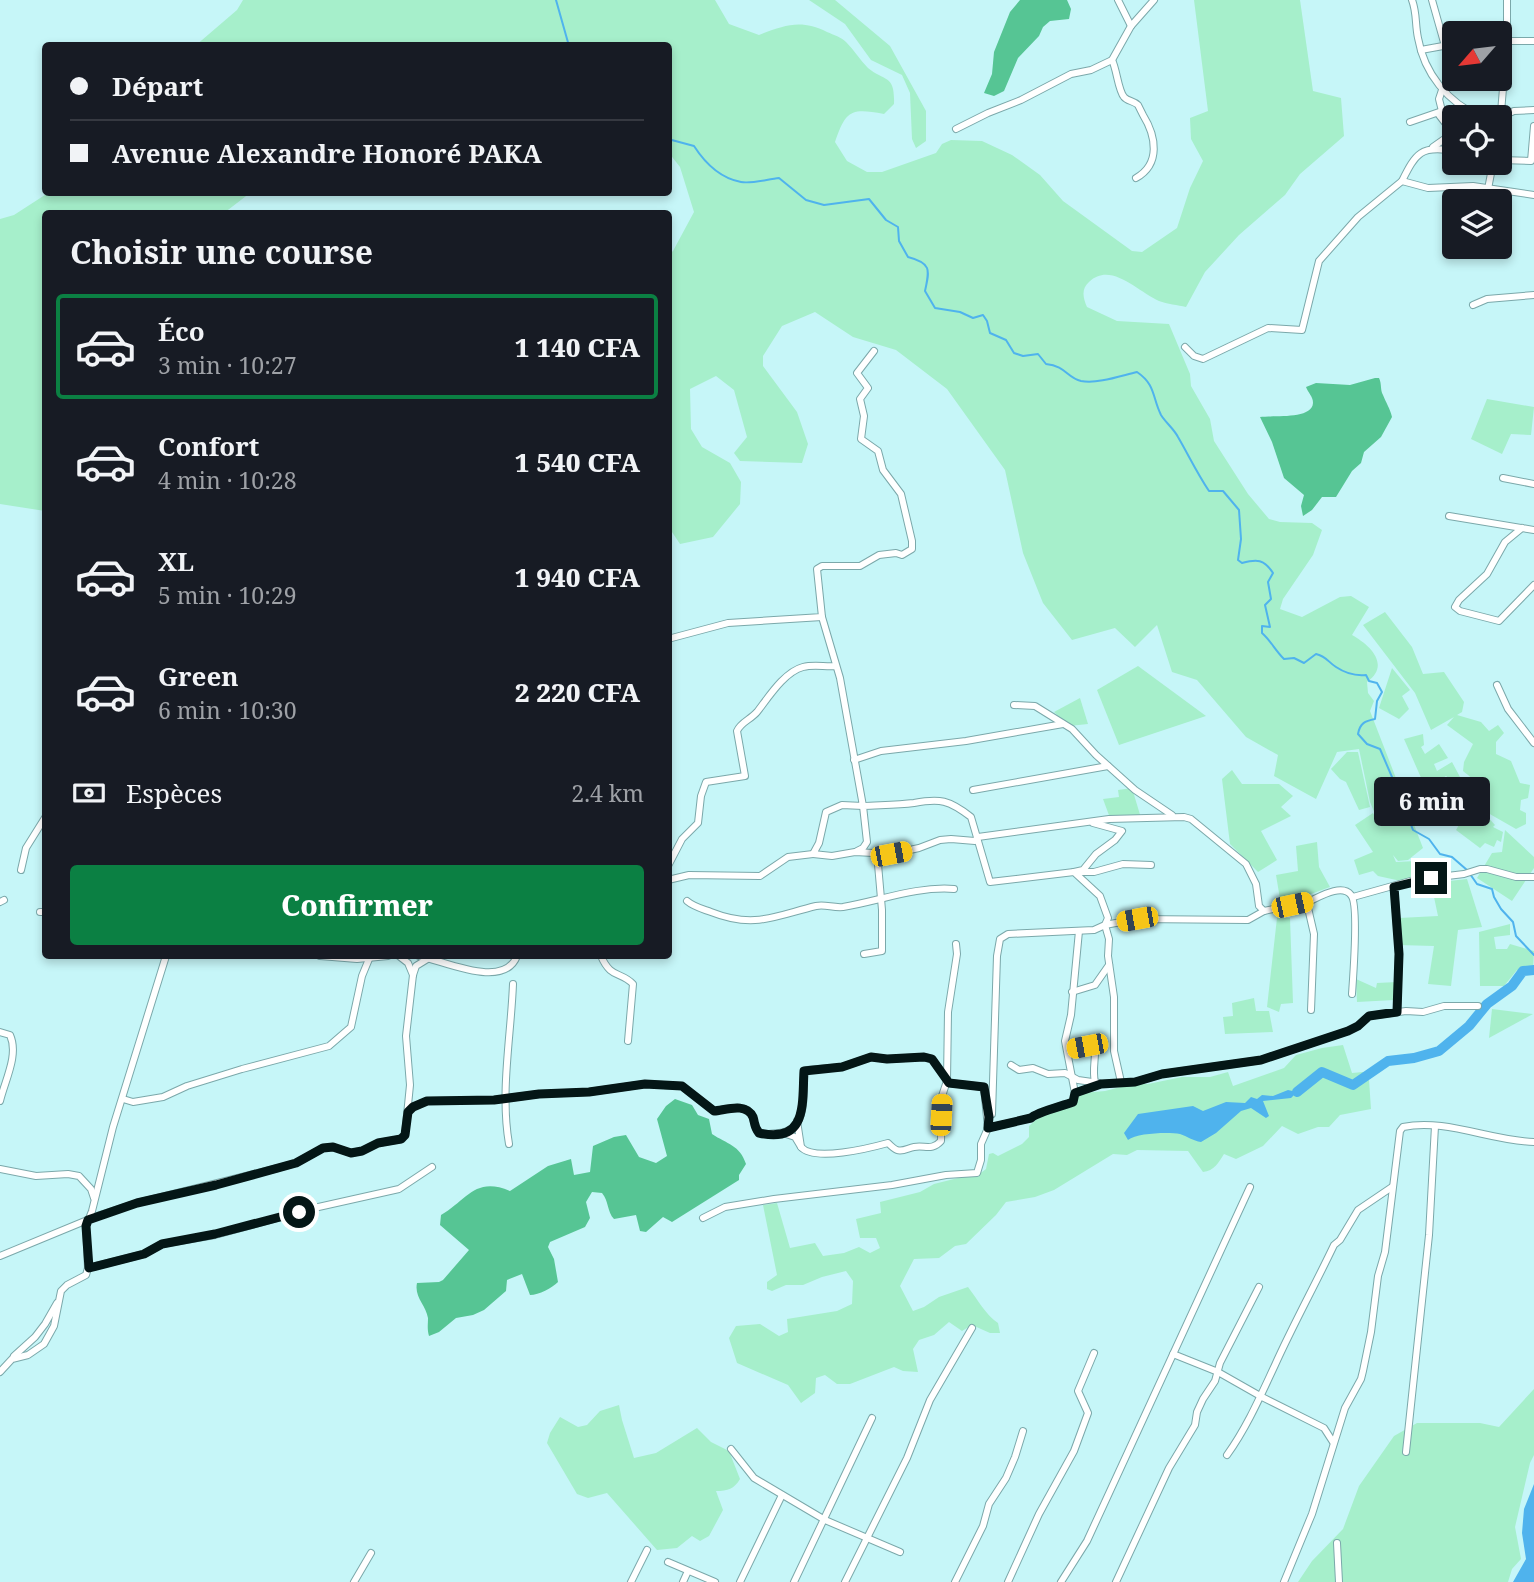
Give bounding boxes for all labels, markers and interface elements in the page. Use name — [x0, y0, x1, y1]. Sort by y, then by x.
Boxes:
north arrow — [1442, 21, 1512, 91]
map controls — [1442, 21, 1512, 259]
text: Départ — [112, 68, 203, 104]
button: locate — [1442, 105, 1512, 175]
text: Avenue Alexandre Honoré PAKA — [112, 135, 542, 171]
button: layers — [1442, 189, 1512, 259]
text: Choisir une course — [70, 230, 373, 273]
text: Éco — [158, 313, 205, 349]
icon: car — [74, 315, 137, 378]
text: 1 140 CFA — [515, 329, 640, 365]
text: 3 min · 10:27 — [158, 349, 296, 381]
text: Confort — [158, 428, 259, 464]
icon: car — [74, 430, 137, 493]
text: 1 540 CFA — [515, 444, 640, 480]
text: 4 min · 10:28 — [158, 464, 296, 496]
text: XL — [158, 543, 194, 579]
icon: car — [74, 545, 137, 608]
text: 1 940 CFA — [515, 559, 640, 595]
text: 5 min · 10:29 — [158, 579, 296, 611]
text: Green — [158, 658, 239, 694]
icon: car — [74, 660, 137, 723]
text: 2 220 CFA — [515, 674, 640, 710]
text: 6 min · 10:30 — [158, 694, 296, 726]
icon: cash — [70, 774, 108, 812]
text: Espèces — [126, 775, 222, 811]
callout: 6 min — [1373, 776, 1489, 826]
text: 2.4 km — [571, 777, 644, 809]
text: 6 min — [1399, 785, 1465, 817]
car — [869, 840, 914, 868]
route end — [1415, 862, 1447, 894]
button: Confirmer — [70, 865, 644, 945]
car — [1270, 890, 1315, 920]
car — [1115, 905, 1160, 933]
car — [1065, 1032, 1110, 1060]
car — [930, 1093, 953, 1137]
route start — [283, 1196, 315, 1228]

